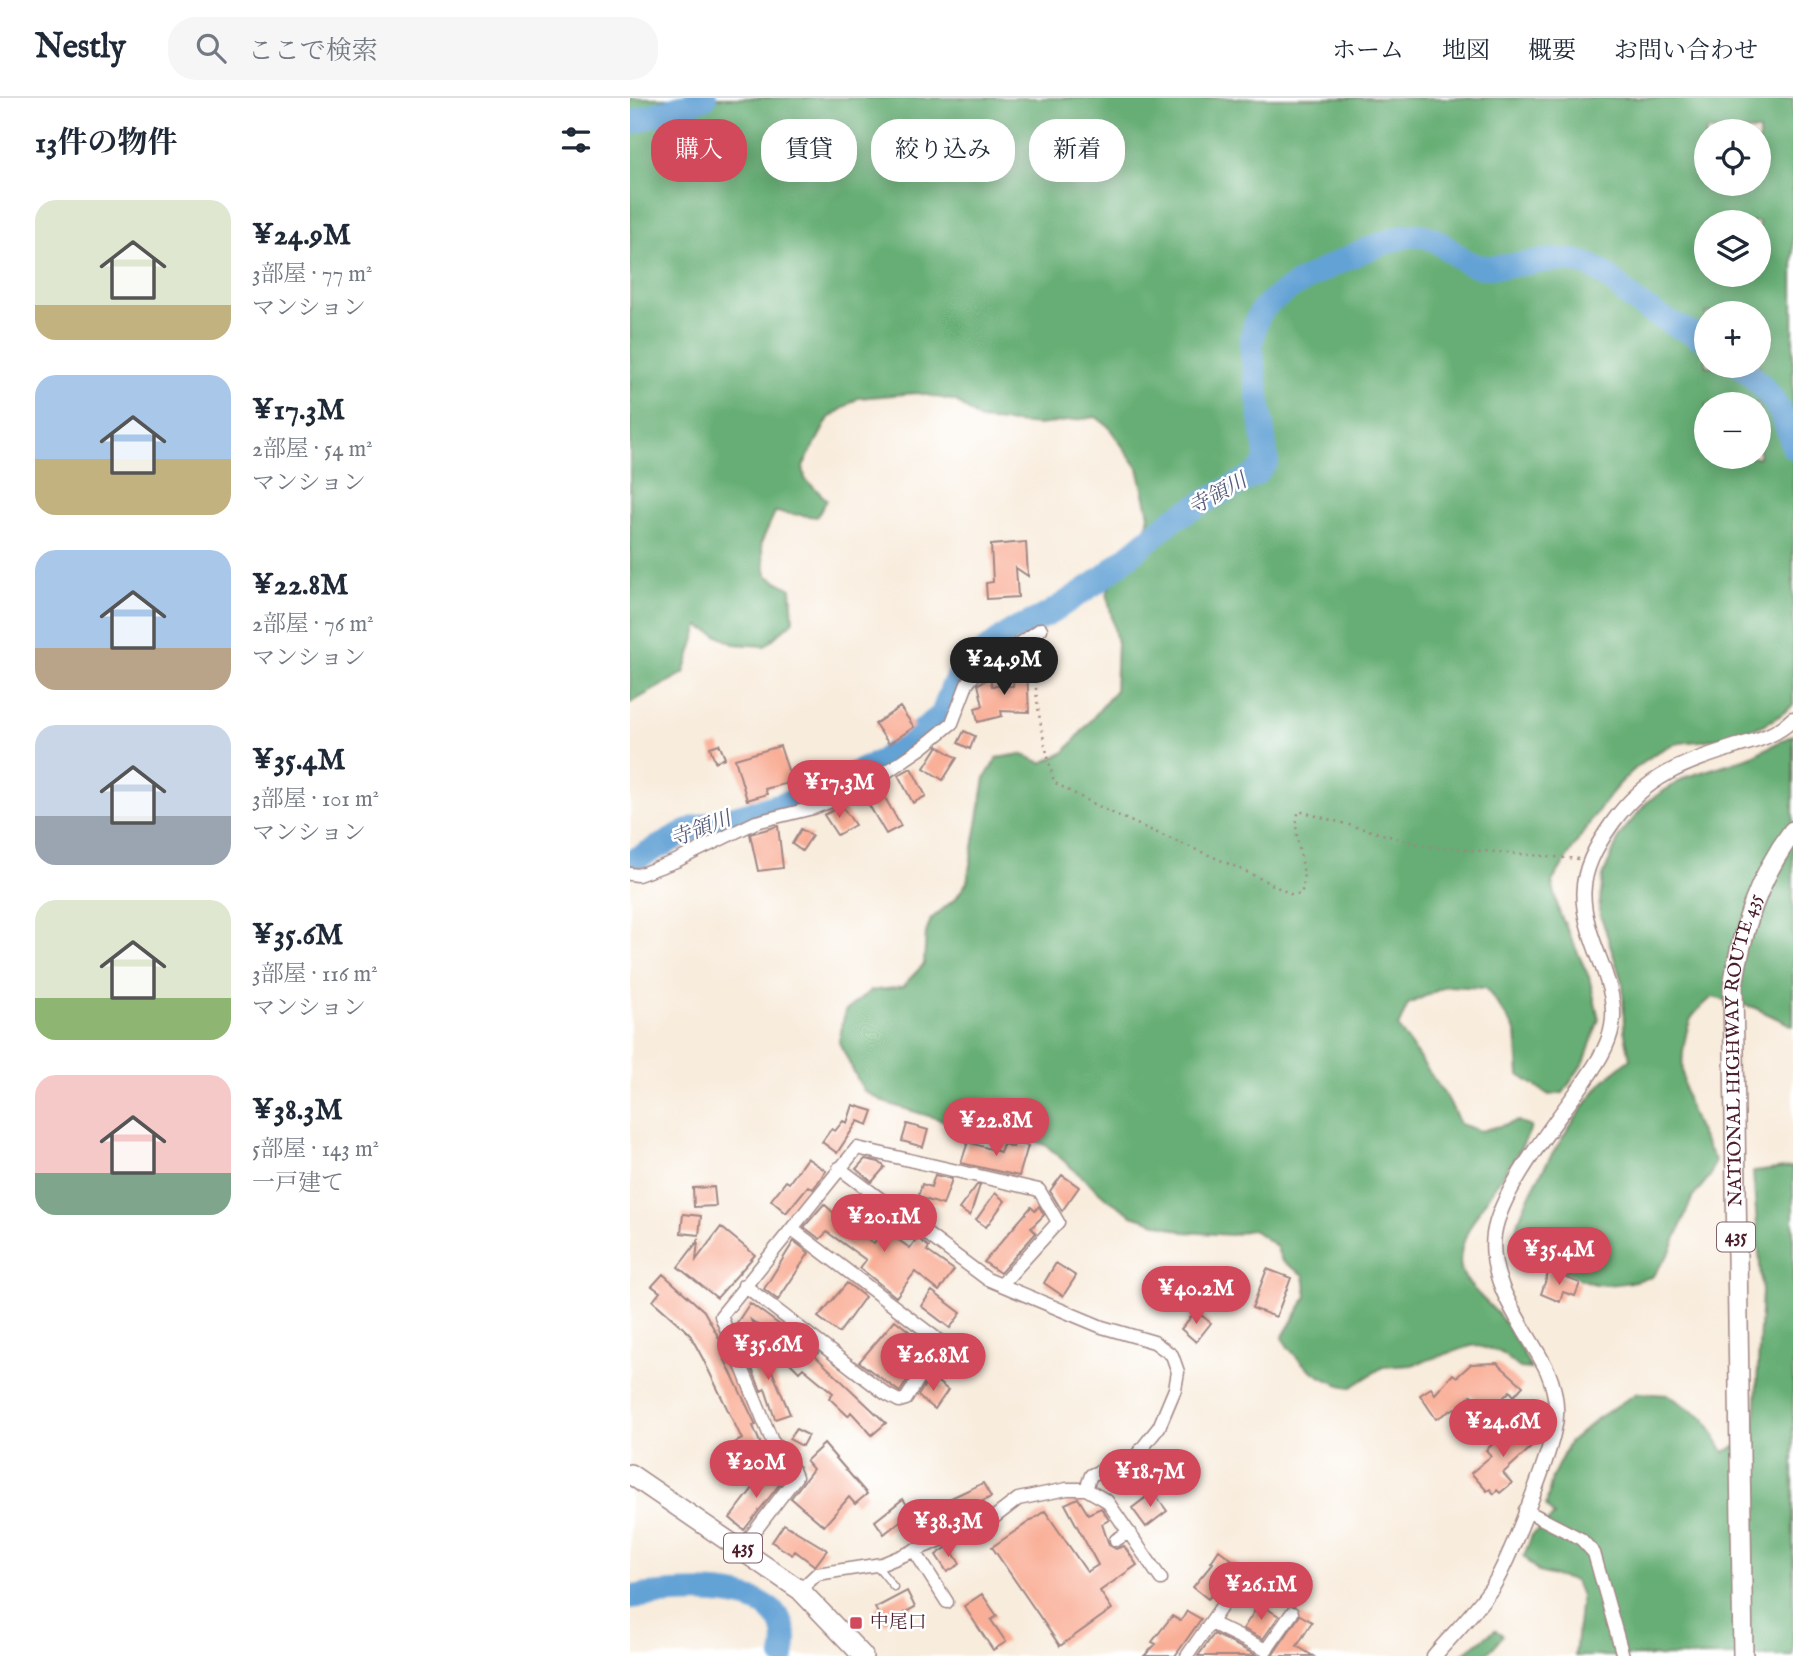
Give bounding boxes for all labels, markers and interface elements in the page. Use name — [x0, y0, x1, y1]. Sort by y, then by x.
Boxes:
search box — [168, 17, 658, 80]
text: Nestly — [35, 27, 126, 69]
icon: search — [192, 29, 230, 67]
text: ここで検索 — [248, 35, 378, 68]
text: ホーム — [1332, 36, 1404, 67]
text: 地図 — [1442, 36, 1490, 67]
text: 概要 — [1528, 36, 1576, 67]
text: お問い合わせ — [1614, 36, 1758, 67]
chip: 購入 — [651, 119, 747, 182]
chip: 賃貸 — [761, 119, 857, 182]
chip: 絞り込み — [871, 119, 1015, 182]
chip: 新着 — [1029, 119, 1125, 182]
map controls — [1694, 119, 1771, 469]
button: locate — [1694, 119, 1771, 196]
icon: filters — [557, 121, 595, 159]
text: 13件の物件 — [35, 125, 177, 163]
button: layers — [1694, 210, 1771, 287]
text: ¥24.9M — [252, 217, 351, 255]
icon: home — [91, 228, 175, 312]
text: 3部屋 · 77 m² — [252, 260, 372, 289]
text: マンション — [252, 294, 366, 323]
button: + — [1694, 301, 1771, 378]
text: ¥17.3M — [252, 392, 345, 430]
button: − — [1694, 392, 1771, 469]
icon: home — [91, 403, 175, 487]
text: 2部屋 · 54 m² — [252, 435, 373, 464]
water label: 寺領川 — [1184, 467, 1254, 522]
text: マンション — [252, 469, 366, 498]
text: ¥22.8M — [252, 567, 348, 605]
icon: home — [91, 578, 175, 662]
text: 2部屋 · 76 m² — [252, 610, 374, 639]
pin: ¥24.9M — [947, 638, 1061, 697]
text: マンション — [252, 644, 366, 673]
text: ¥24.9M — [966, 645, 1042, 674]
text: ¥35.4M — [252, 742, 346, 780]
icon: home — [91, 753, 175, 837]
pin: ¥17.3M — [782, 760, 896, 820]
text: ¥17.3M — [803, 768, 875, 797]
text: 3部屋 · 101 m² — [252, 785, 379, 814]
water label: 寺領川 — [667, 805, 737, 854]
text: マンション — [252, 819, 366, 848]
street label: NATIONAL HIGHWAY ROUTE 435 — [1720, 890, 1768, 1207]
text: ¥35.6M — [252, 917, 343, 955]
icon: home — [91, 928, 175, 1012]
text: 3部屋 · 116 m² — [252, 960, 378, 989]
text: マンション — [252, 994, 366, 1023]
text: ¥38.3M — [252, 1092, 343, 1130]
pin: ¥22.8M — [939, 1098, 1053, 1158]
icon: home — [91, 1103, 175, 1187]
text: ¥22.8M — [959, 1106, 1033, 1135]
text: 5部屋 · 143 m² — [252, 1135, 379, 1164]
text: 一戸建て — [252, 1169, 344, 1198]
pin: ¥20.1M — [827, 1194, 941, 1254]
text: ¥20.1M — [847, 1202, 921, 1231]
road number: 435 — [1717, 1222, 1755, 1252]
pin: ¥35.4M — [1502, 1228, 1616, 1287]
text: ¥35.4M — [1523, 1235, 1595, 1264]
pin: ¥40.2M — [1139, 1266, 1253, 1326]
text: ¥40.2M — [1158, 1274, 1234, 1303]
pin: ¥35.6M — [711, 1322, 825, 1382]
text: ¥35.6M — [733, 1330, 803, 1359]
pin: ¥26.8M — [876, 1334, 990, 1393]
text: ¥26.8M — [897, 1341, 969, 1370]
pin: ¥24.6M — [1446, 1400, 1560, 1459]
text: ¥24.6M — [1465, 1407, 1541, 1436]
pin: ¥20M — [715, 1440, 797, 1500]
text: ¥20M — [726, 1448, 786, 1477]
pin: ¥18.7M — [1093, 1450, 1207, 1509]
text: ¥18.7M — [1115, 1457, 1185, 1486]
pin: ¥38.3M — [891, 1500, 1005, 1559]
text: ¥38.3M — [913, 1507, 983, 1536]
road number: 435 — [724, 1534, 762, 1562]
pin: ¥26.1M — [1204, 1562, 1318, 1622]
text: ¥26.1M — [1225, 1570, 1297, 1599]
place label: 中尾口 — [870, 1611, 927, 1635]
marker: 中尾口 — [848, 1615, 864, 1631]

